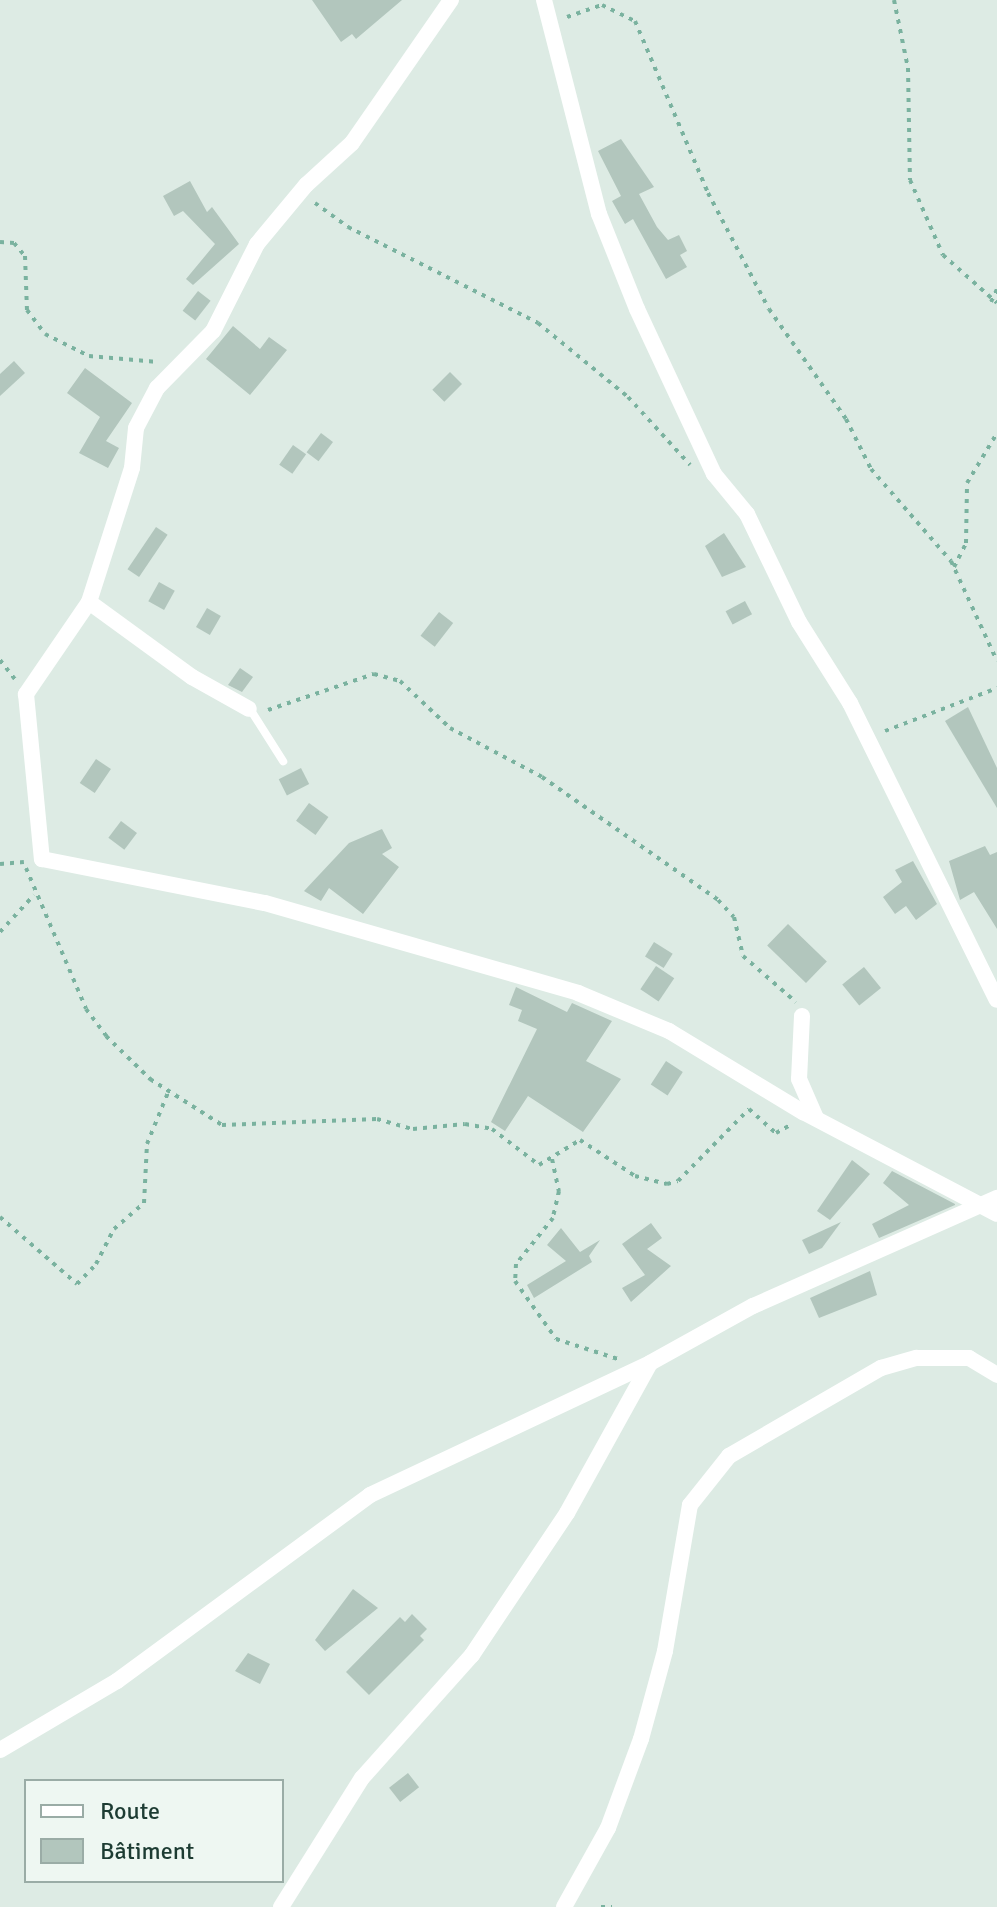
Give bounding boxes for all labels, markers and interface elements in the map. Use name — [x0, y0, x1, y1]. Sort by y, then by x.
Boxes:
legend — [24, 1779, 284, 1883]
text: Route — [100, 1796, 160, 1826]
text: Bâtiment — [100, 1836, 194, 1866]

